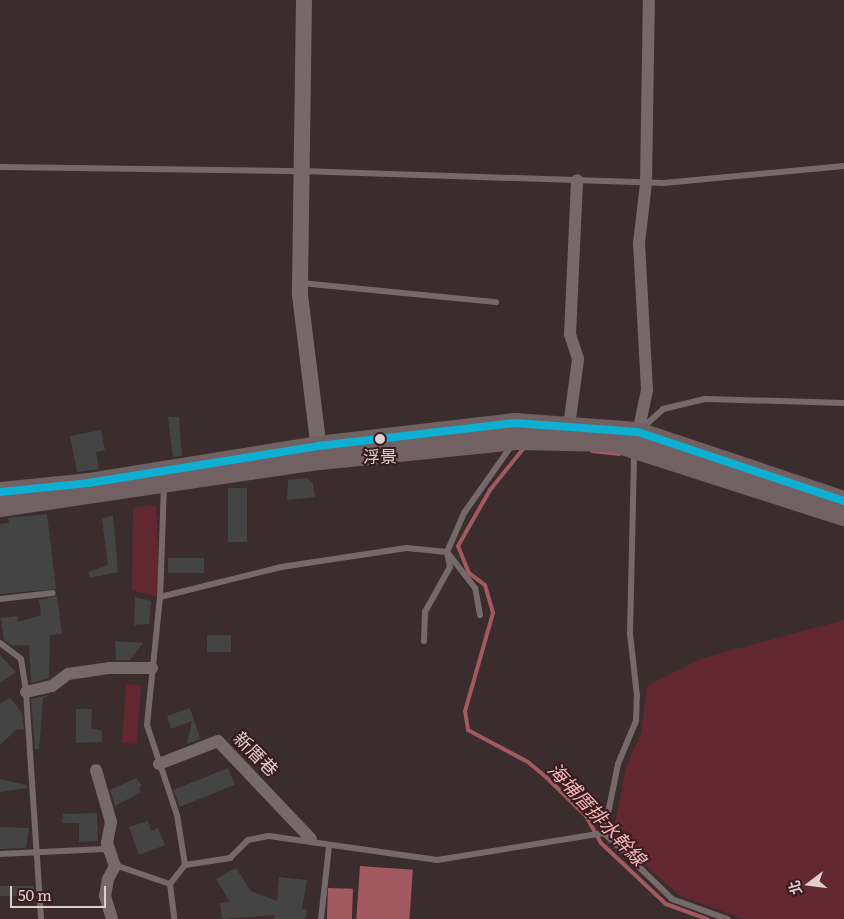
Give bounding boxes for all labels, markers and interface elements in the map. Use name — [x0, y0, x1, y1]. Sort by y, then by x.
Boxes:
marker: 浮景 — [375, 434, 385, 444]
place label: 浮景 — [363, 446, 397, 466]
street label: 新厝巷 — [229, 727, 283, 781]
water label: 海埔厝排水幹線 — [543, 758, 651, 870]
north arrow — [784, 859, 834, 909]
scale bar — [12, 876, 109, 908]
text: 北 — [783, 879, 806, 897]
text: 50 m — [18, 883, 52, 906]

